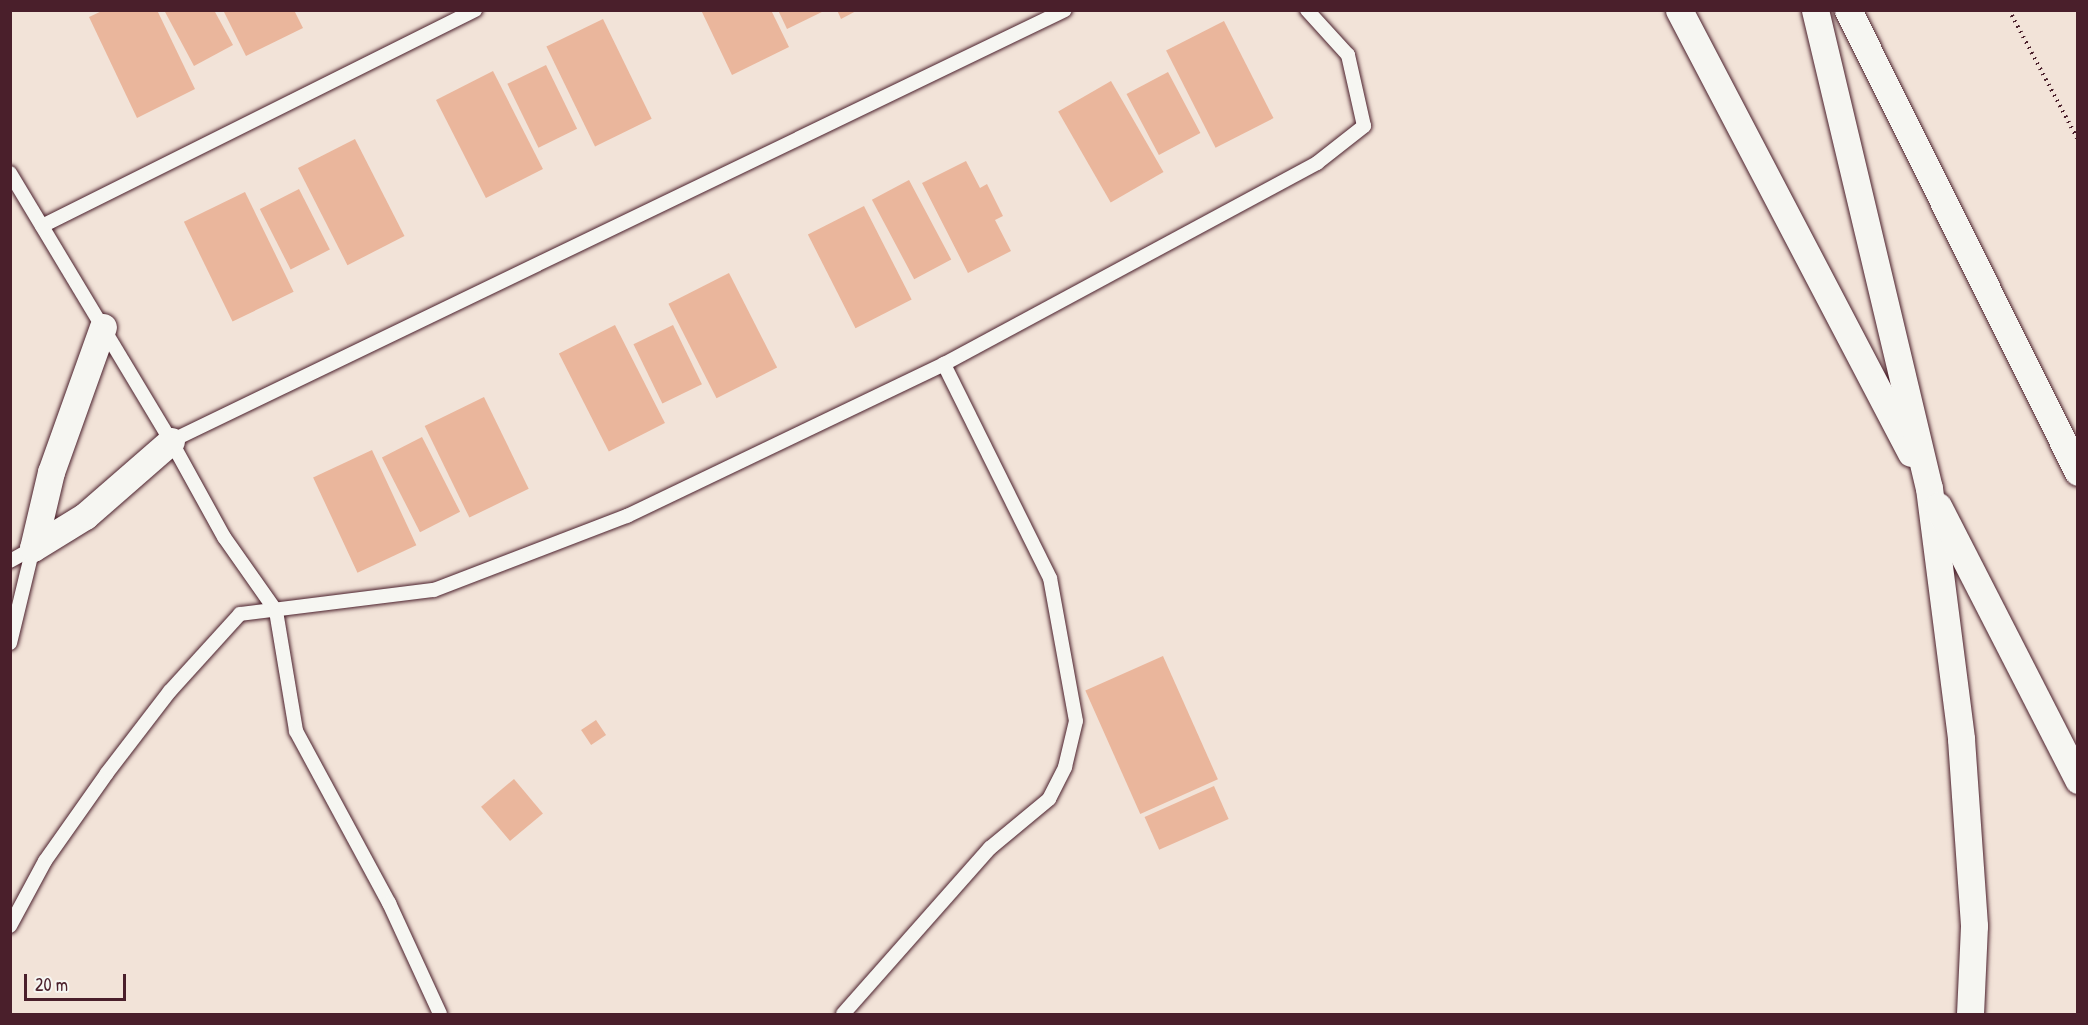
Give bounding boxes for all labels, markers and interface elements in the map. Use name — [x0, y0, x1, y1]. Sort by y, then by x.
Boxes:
scale bar — [27, 962, 129, 1000]
text: 20 m — [35, 972, 68, 997]

